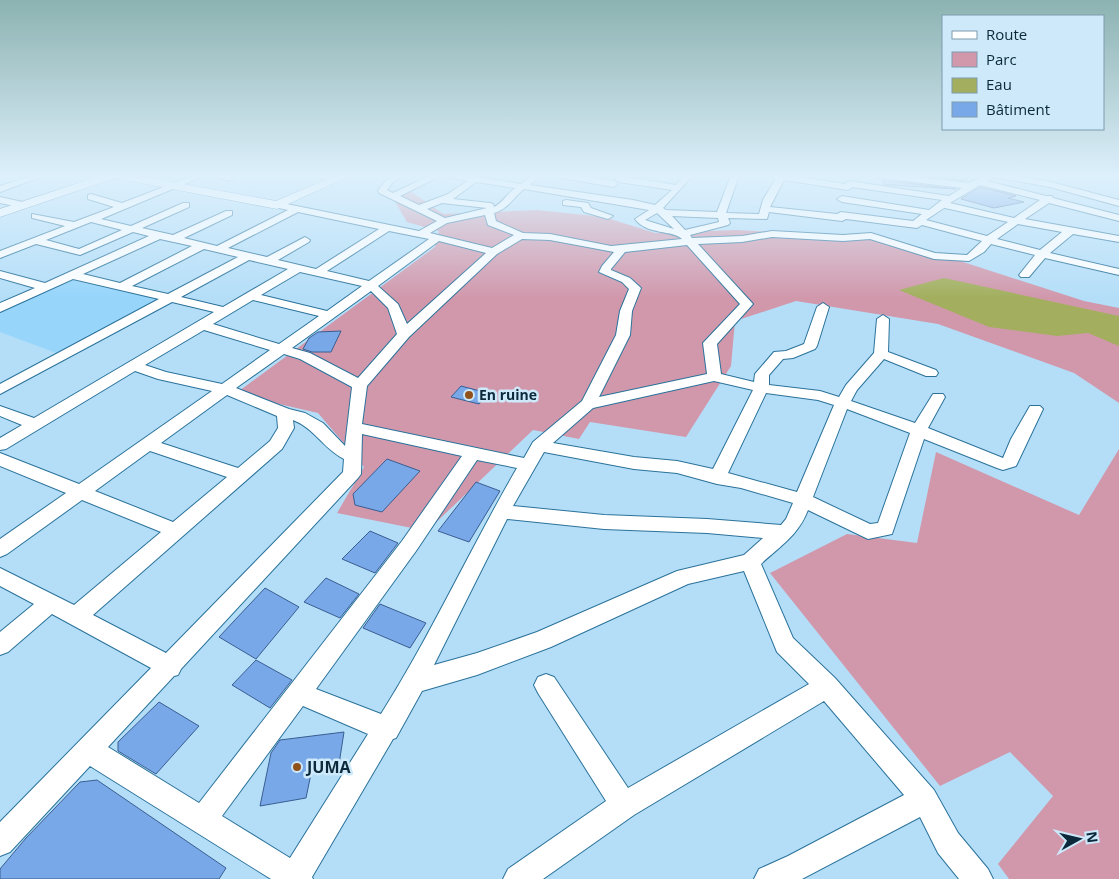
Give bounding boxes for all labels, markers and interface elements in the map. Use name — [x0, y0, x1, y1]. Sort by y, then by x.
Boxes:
legend — [942, 15, 1104, 130]
text: Route — [986, 24, 1027, 44]
text: Parc — [986, 49, 1017, 69]
text: Eau — [986, 74, 1012, 94]
text: Bâtiment — [986, 99, 1050, 119]
place label: En ruine — [479, 385, 537, 404]
marker: En ruine — [463, 389, 475, 401]
place label: JUMA — [305, 756, 351, 778]
marker: JUMA — [291, 761, 303, 773]
north arrow — [1054, 814, 1104, 864]
text: N — [1082, 830, 1103, 844]

